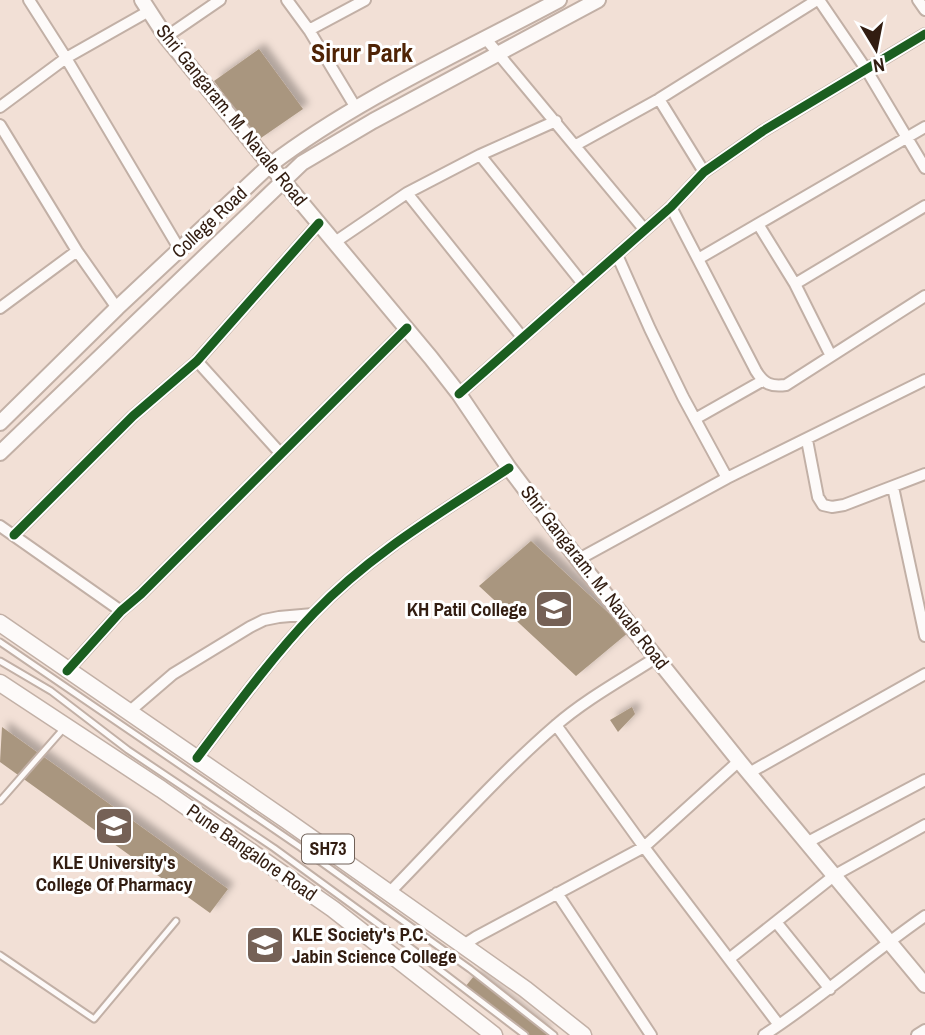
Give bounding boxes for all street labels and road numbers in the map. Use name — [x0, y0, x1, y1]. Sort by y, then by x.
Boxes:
street label: Shri Gangaram. M. Navale Road — [151, 19, 313, 211]
street label: College Road — [166, 180, 252, 264]
street label: Shri Gangaram. M. Navale Road — [515, 480, 675, 674]
street label: Pune Bangalore Road — [182, 797, 322, 907]
road number: SH73 — [302, 834, 354, 864]

